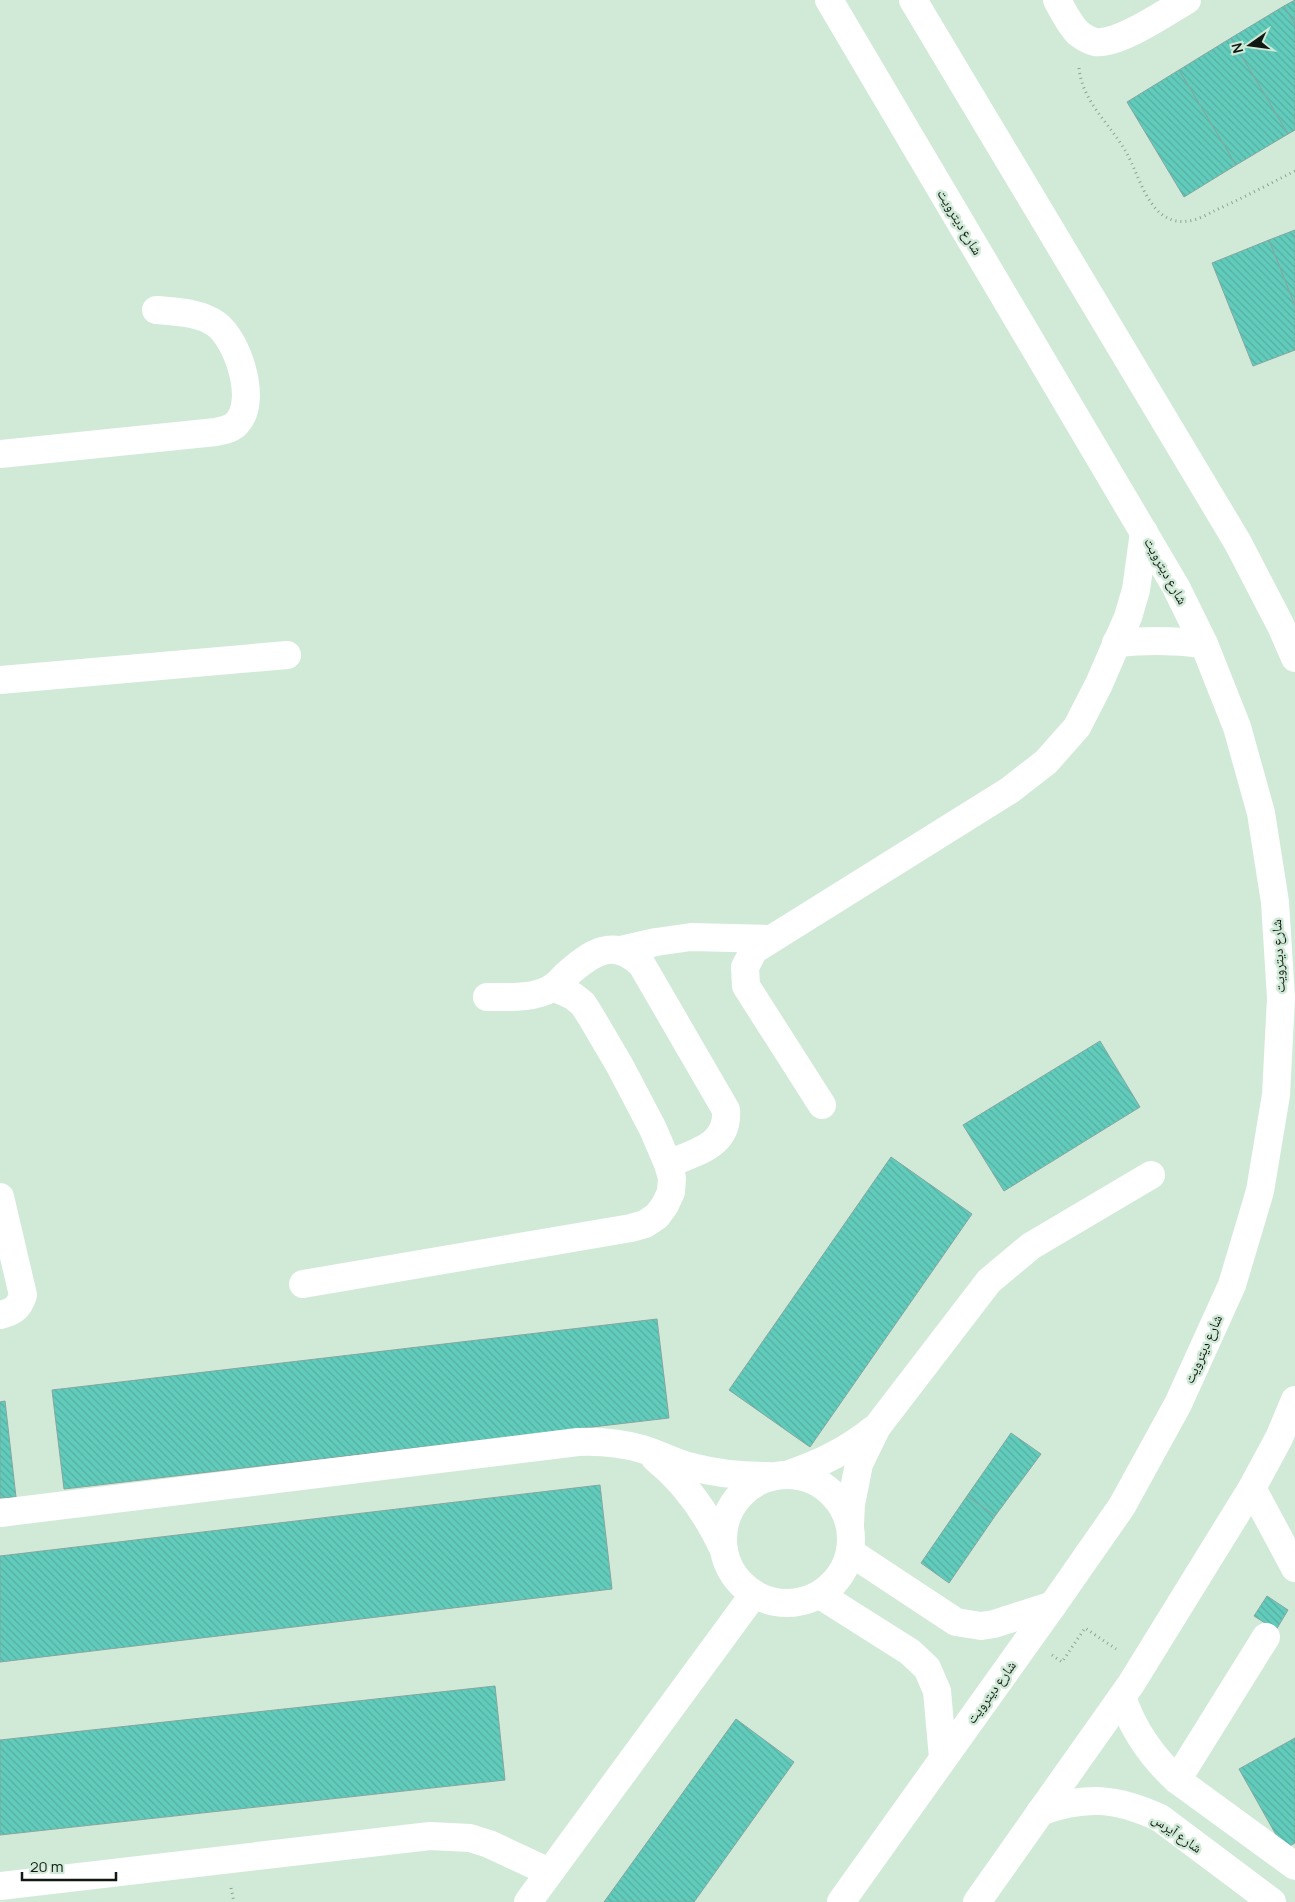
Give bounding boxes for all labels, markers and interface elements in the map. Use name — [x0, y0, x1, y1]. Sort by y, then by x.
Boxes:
north arrow — [1225, 20, 1275, 70]
text: N — [1226, 41, 1247, 55]
street label: شارع ديترويت — [933, 185, 987, 259]
street label: شارع ديترويت — [1139, 534, 1193, 608]
street label: شارع ديترويت — [1266, 919, 1290, 993]
street label: شارع ديترويت — [1179, 1311, 1227, 1387]
street label: شارع ديترويت — [961, 1656, 1021, 1728]
street label: شارع آيرس — [1148, 1808, 1206, 1858]
scale bar — [22, 1850, 116, 1882]
text: 20 m — [30, 1856, 63, 1877]

